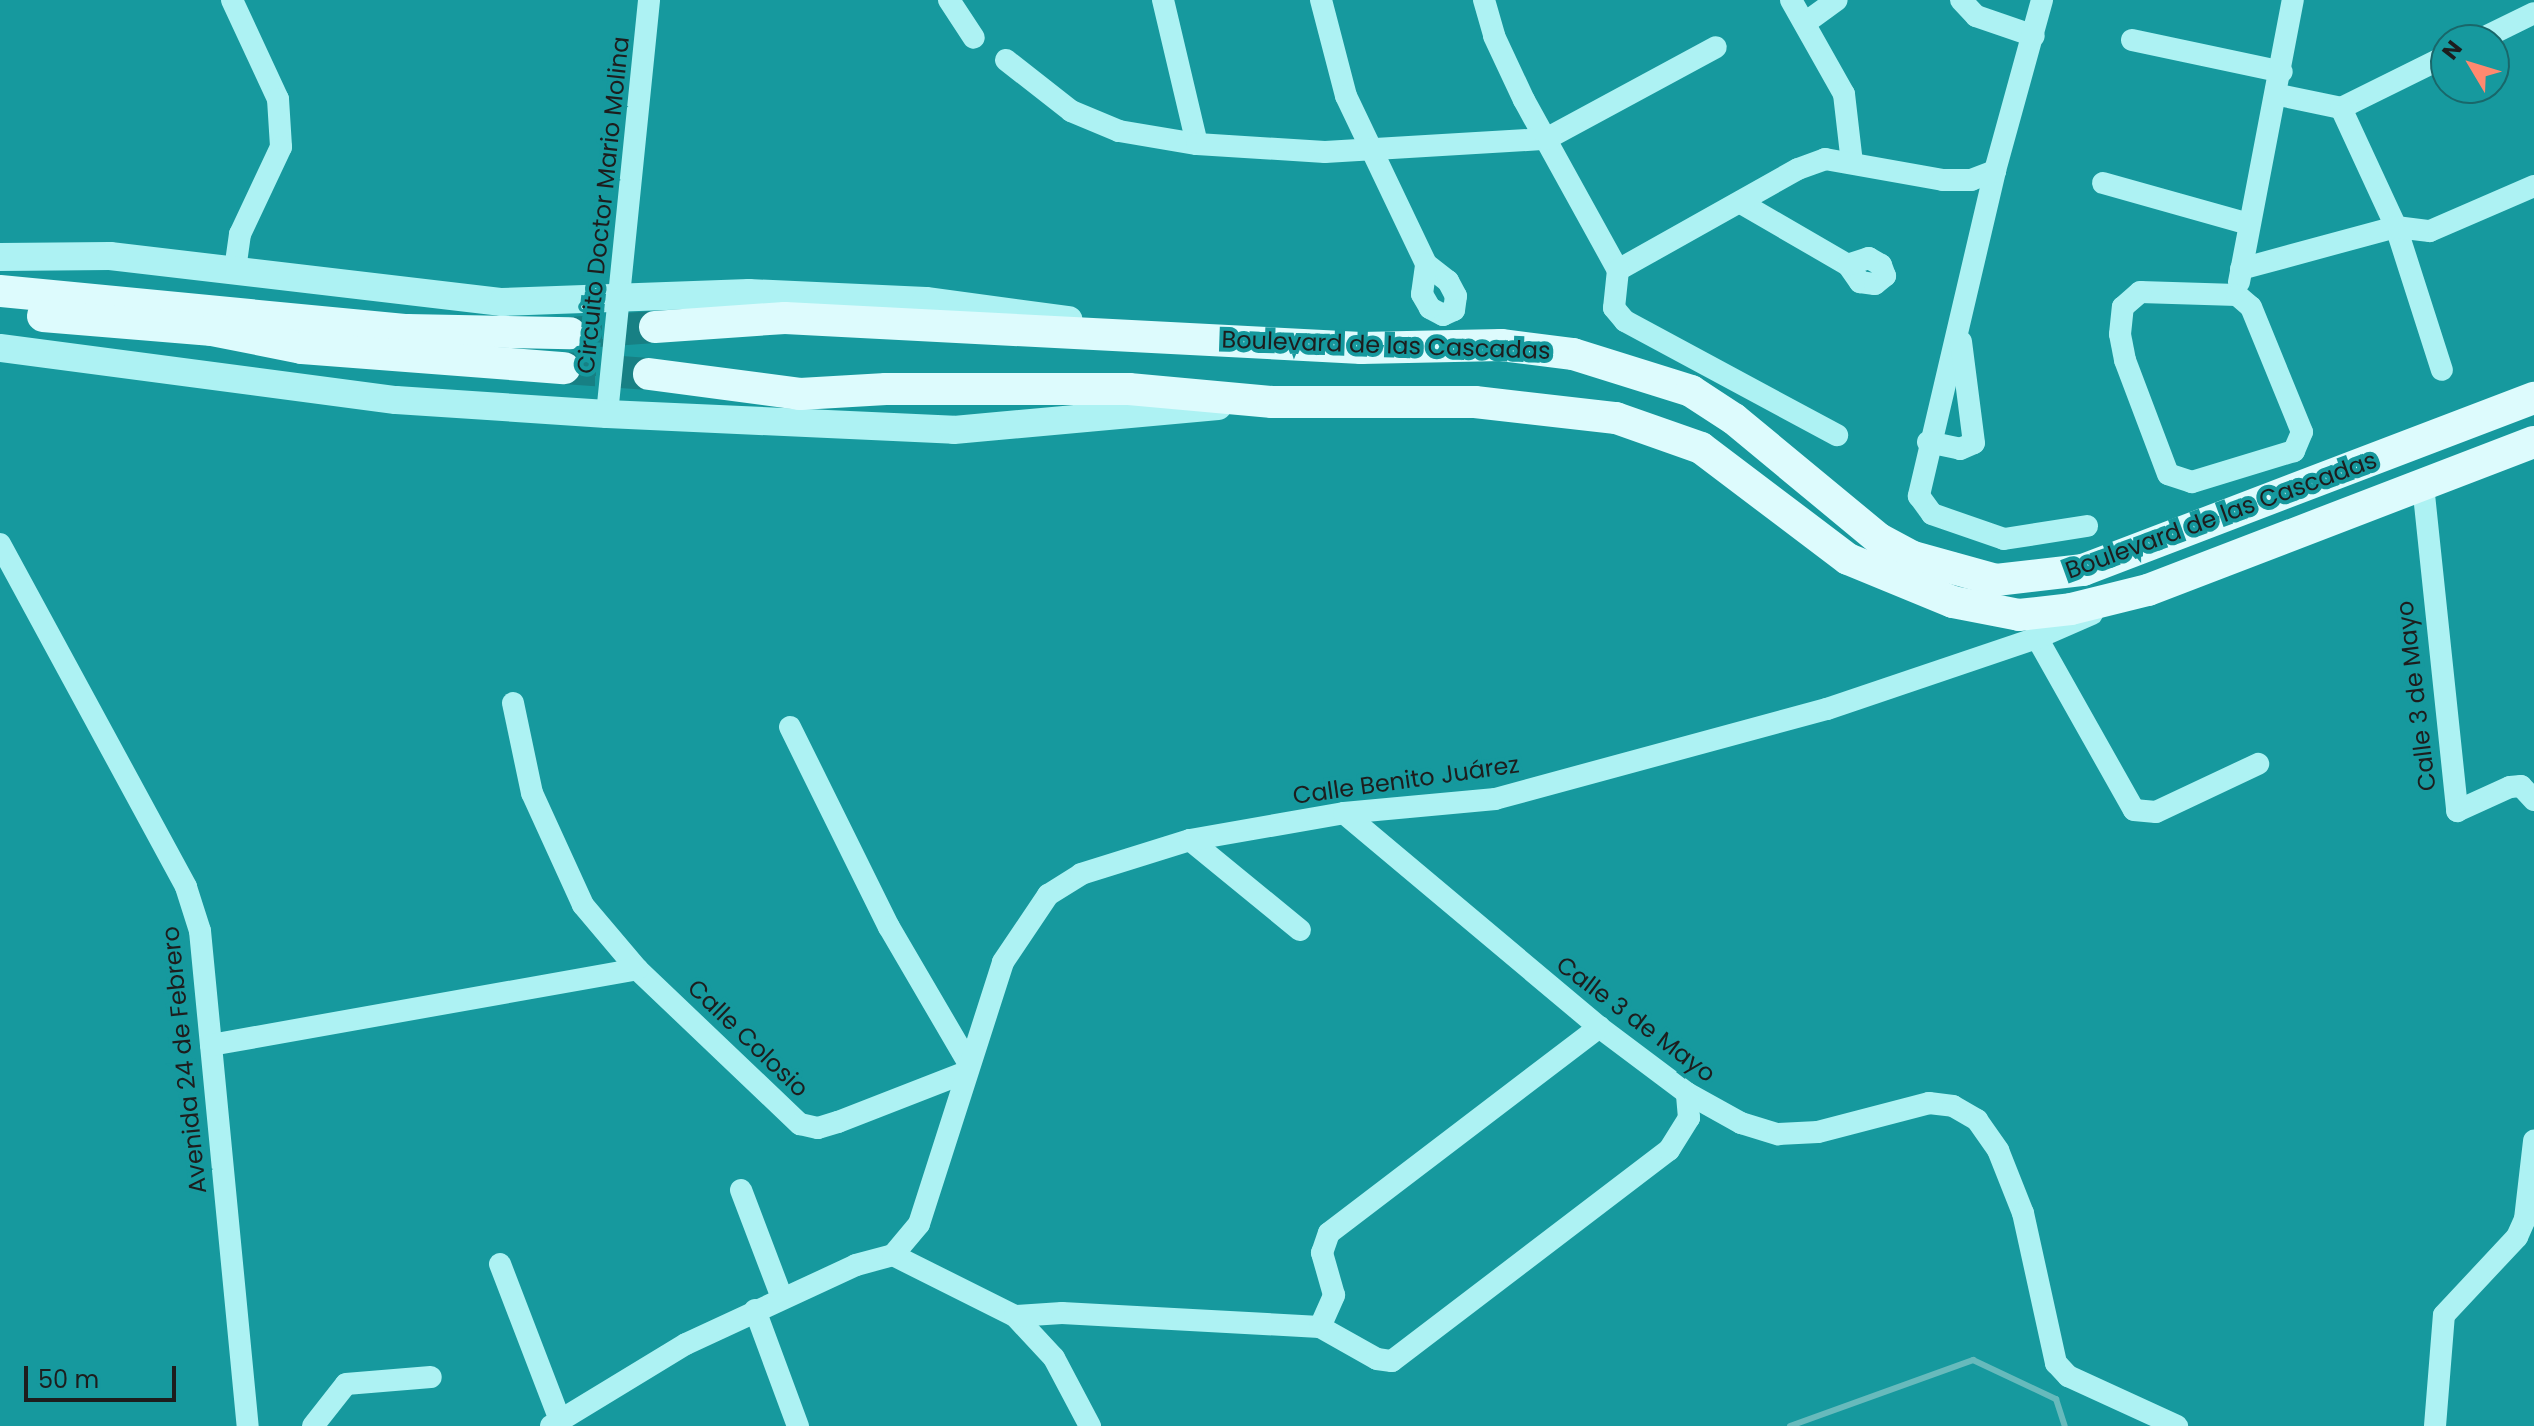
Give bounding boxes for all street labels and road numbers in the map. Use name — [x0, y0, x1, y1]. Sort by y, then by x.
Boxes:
street label: Circuito Doctor Mario Molina — [571, 35, 635, 375]
street label: Boulevard de las Cascadas — [1221, 325, 1551, 365]
street label: Boulevard de las Cascadas — [2061, 445, 2381, 585]
street label: Calle 3 de Mayo — [2390, 599, 2442, 793]
street label: Calle Benito Juárez — [1291, 750, 1521, 810]
street label: Avenida 24 de Febrero — [156, 925, 212, 1195]
street label: Calle 3 de Mayo — [1551, 950, 1721, 1088]
street label: Calle Colosio — [682, 973, 814, 1103]

